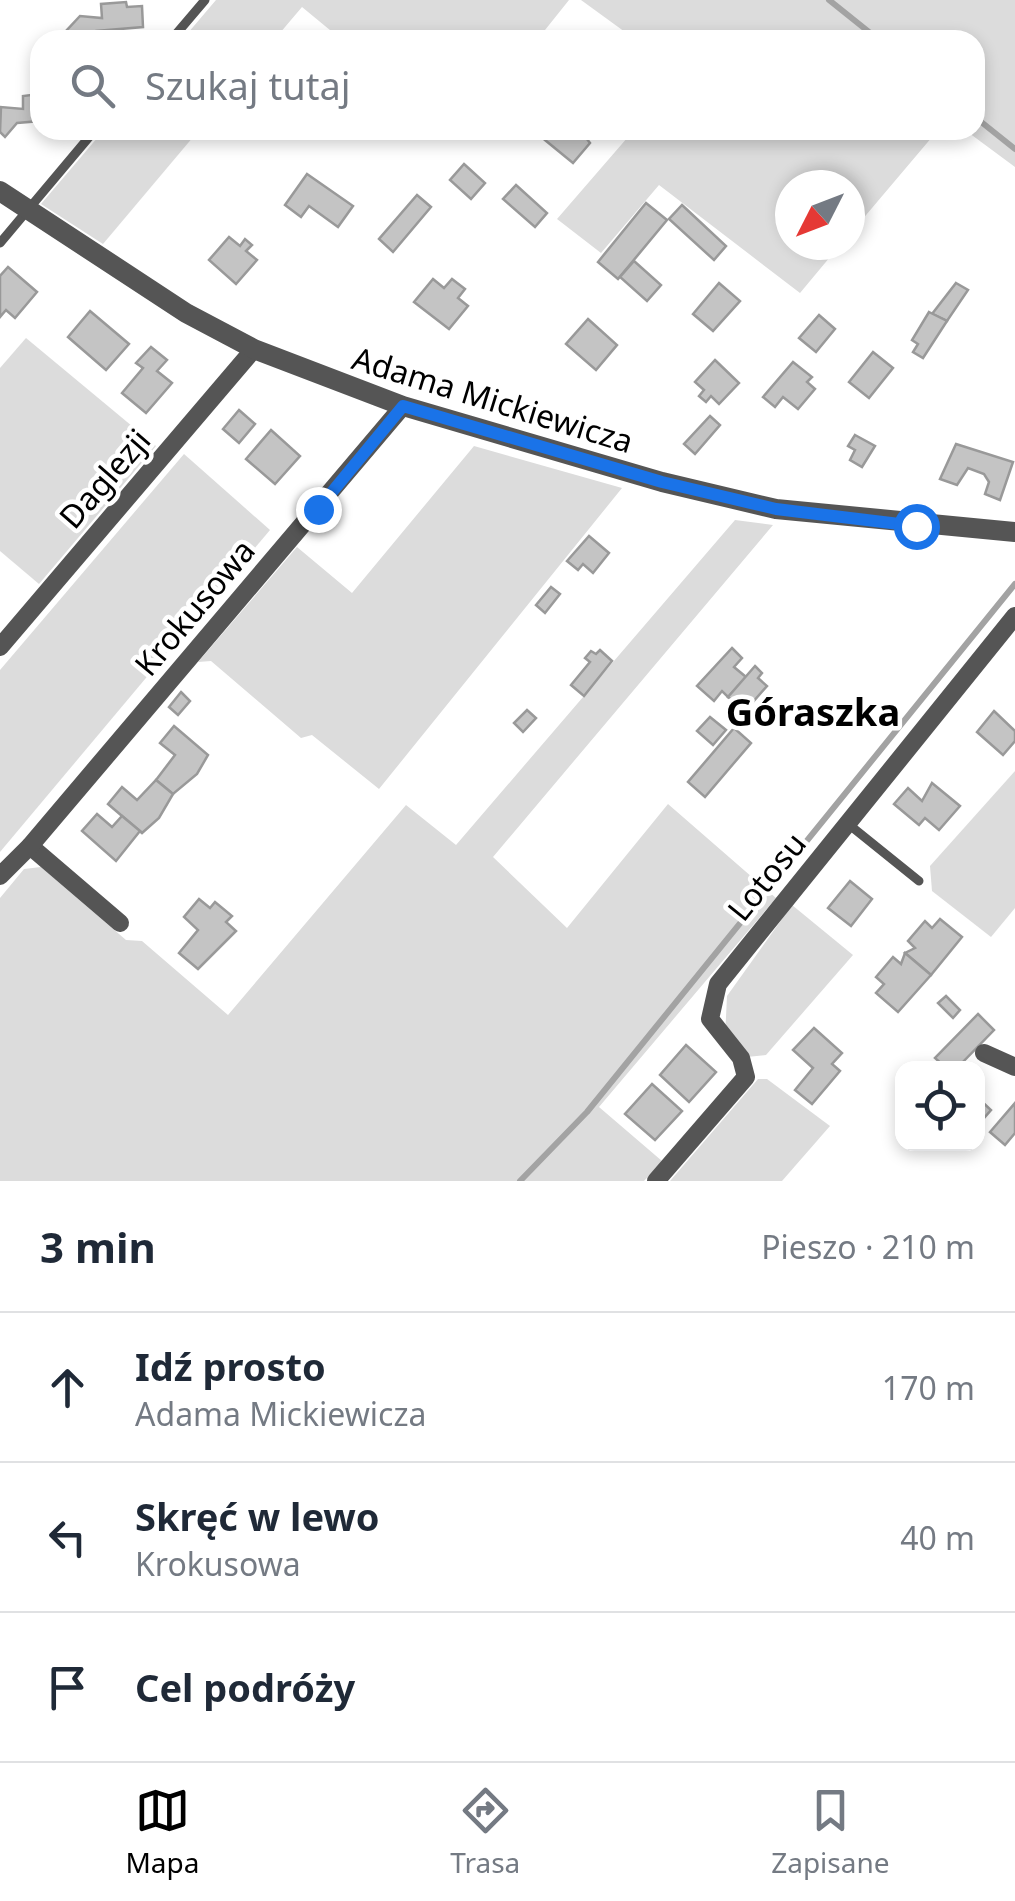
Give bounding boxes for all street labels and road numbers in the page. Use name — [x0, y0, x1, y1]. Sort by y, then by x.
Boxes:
street label: Adama Mickiewicza — [347, 336, 639, 462]
street label: Daglezji — [49, 419, 159, 537]
street label: Krokusowa — [124, 530, 264, 684]
street label: Lotosu — [717, 823, 815, 929]

